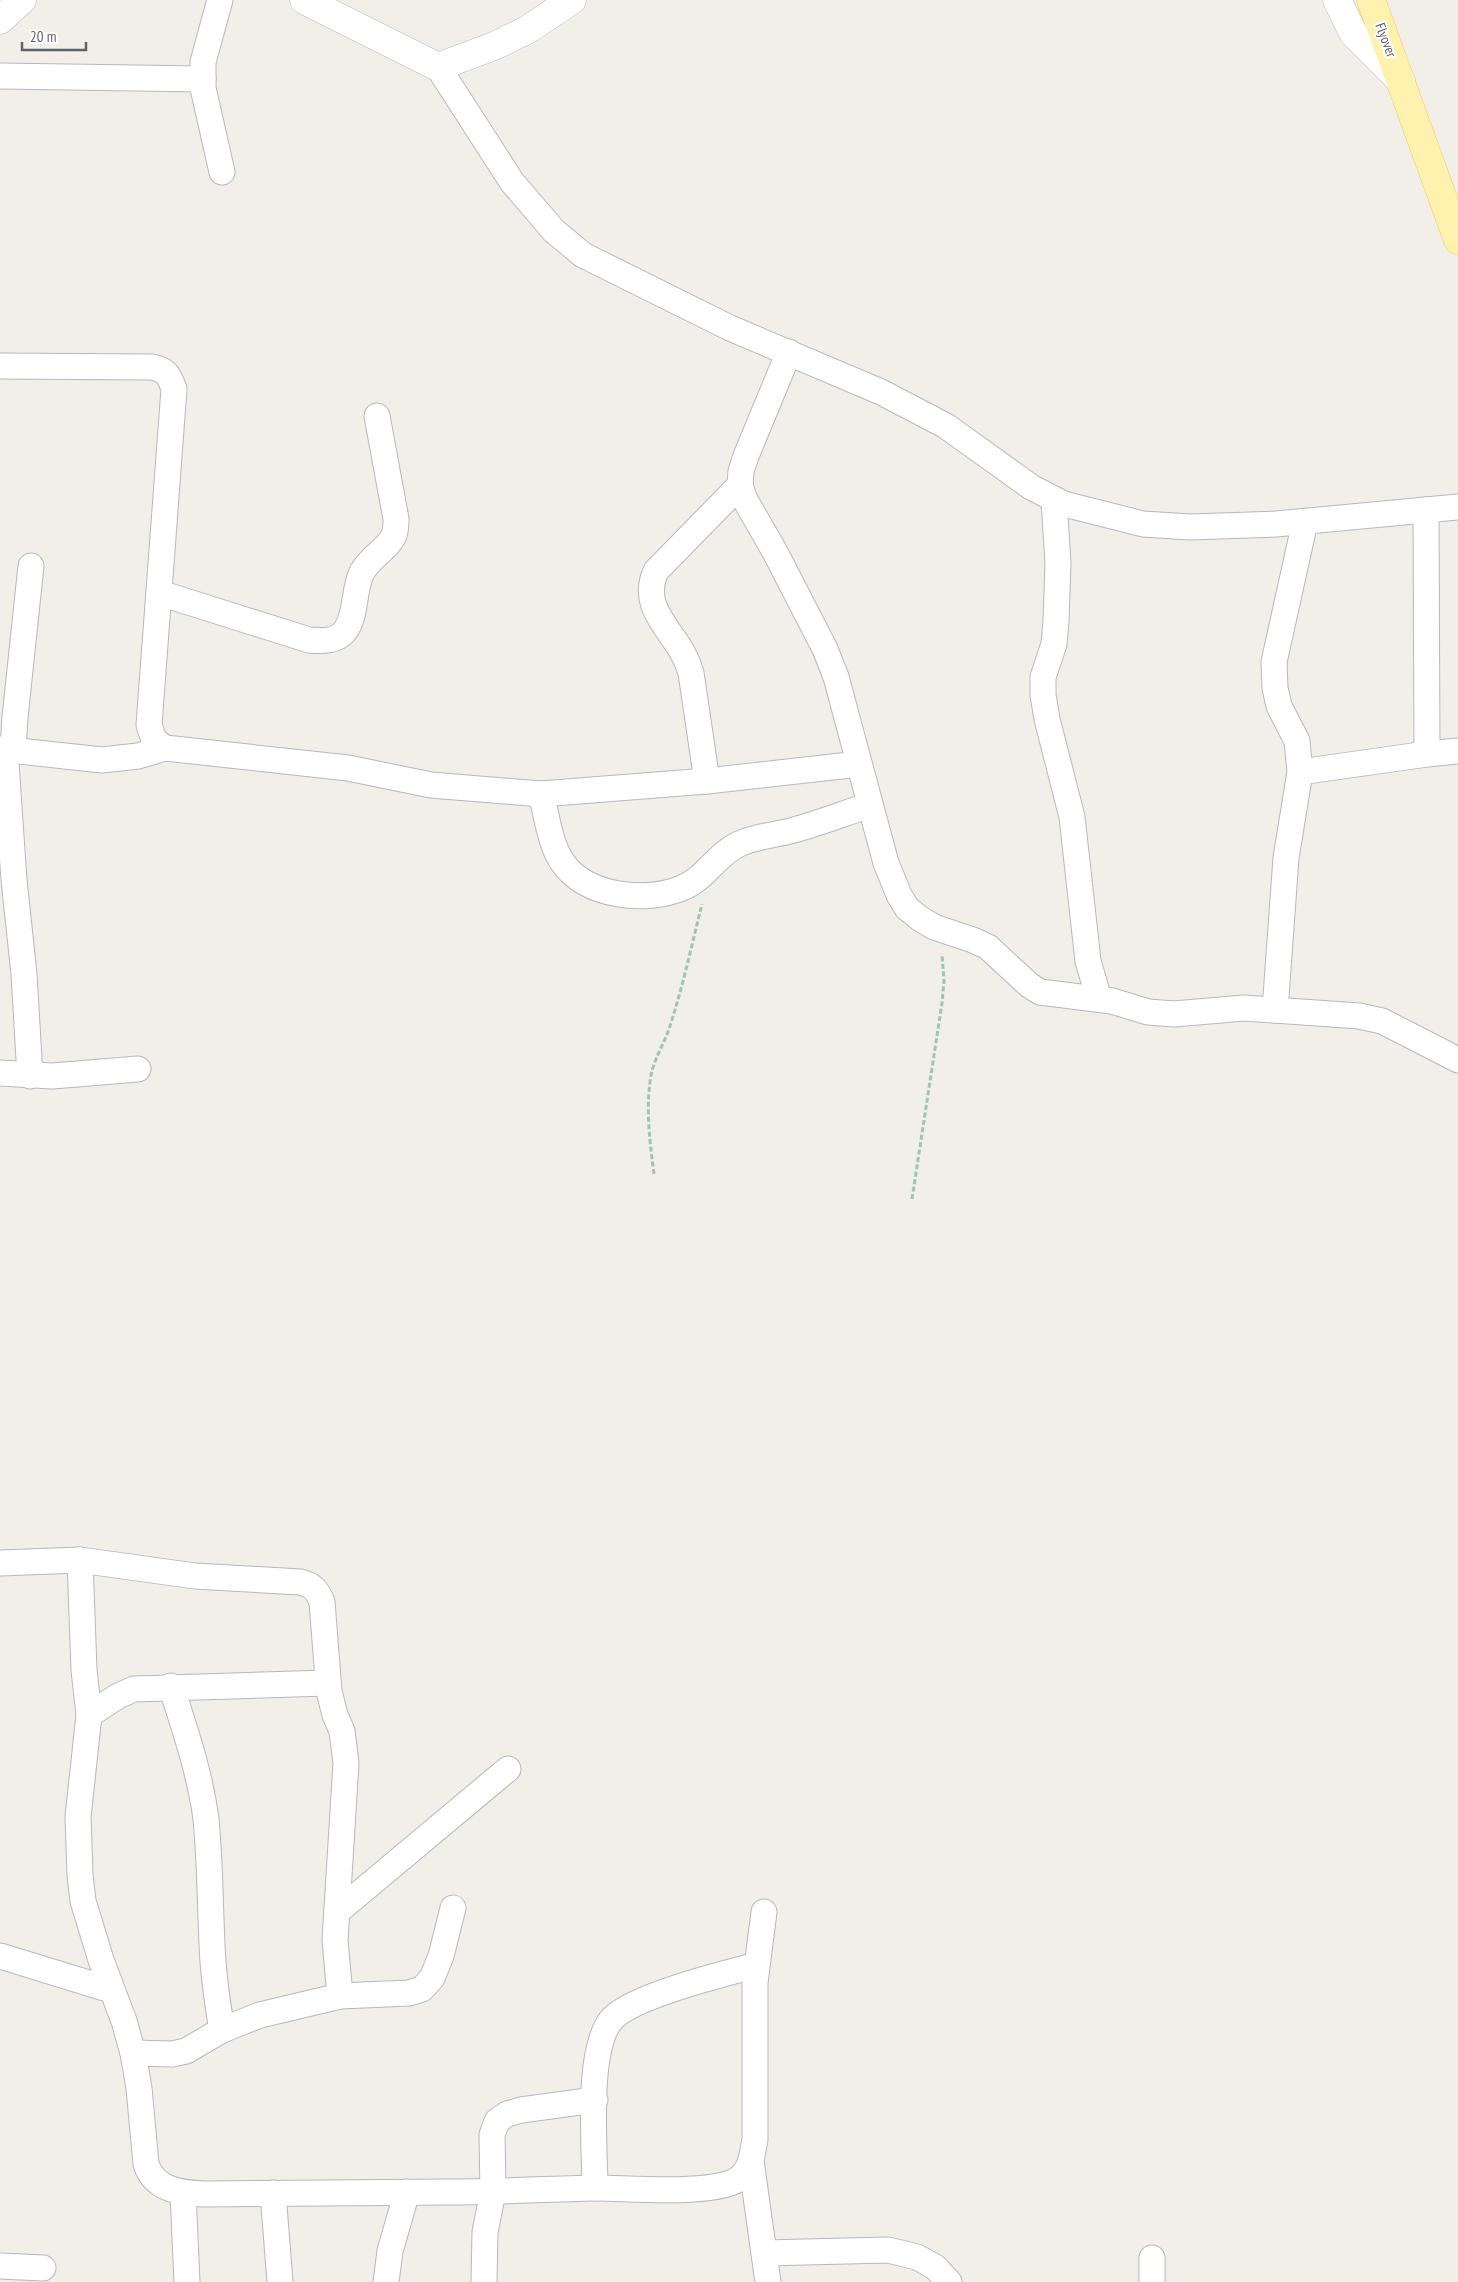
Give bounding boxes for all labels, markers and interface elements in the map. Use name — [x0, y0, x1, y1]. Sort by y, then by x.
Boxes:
scale bar — [22, 20, 86, 52]
street label: Flyover — [1371, 20, 1401, 60]
text: 20 m — [30, 27, 56, 46]

